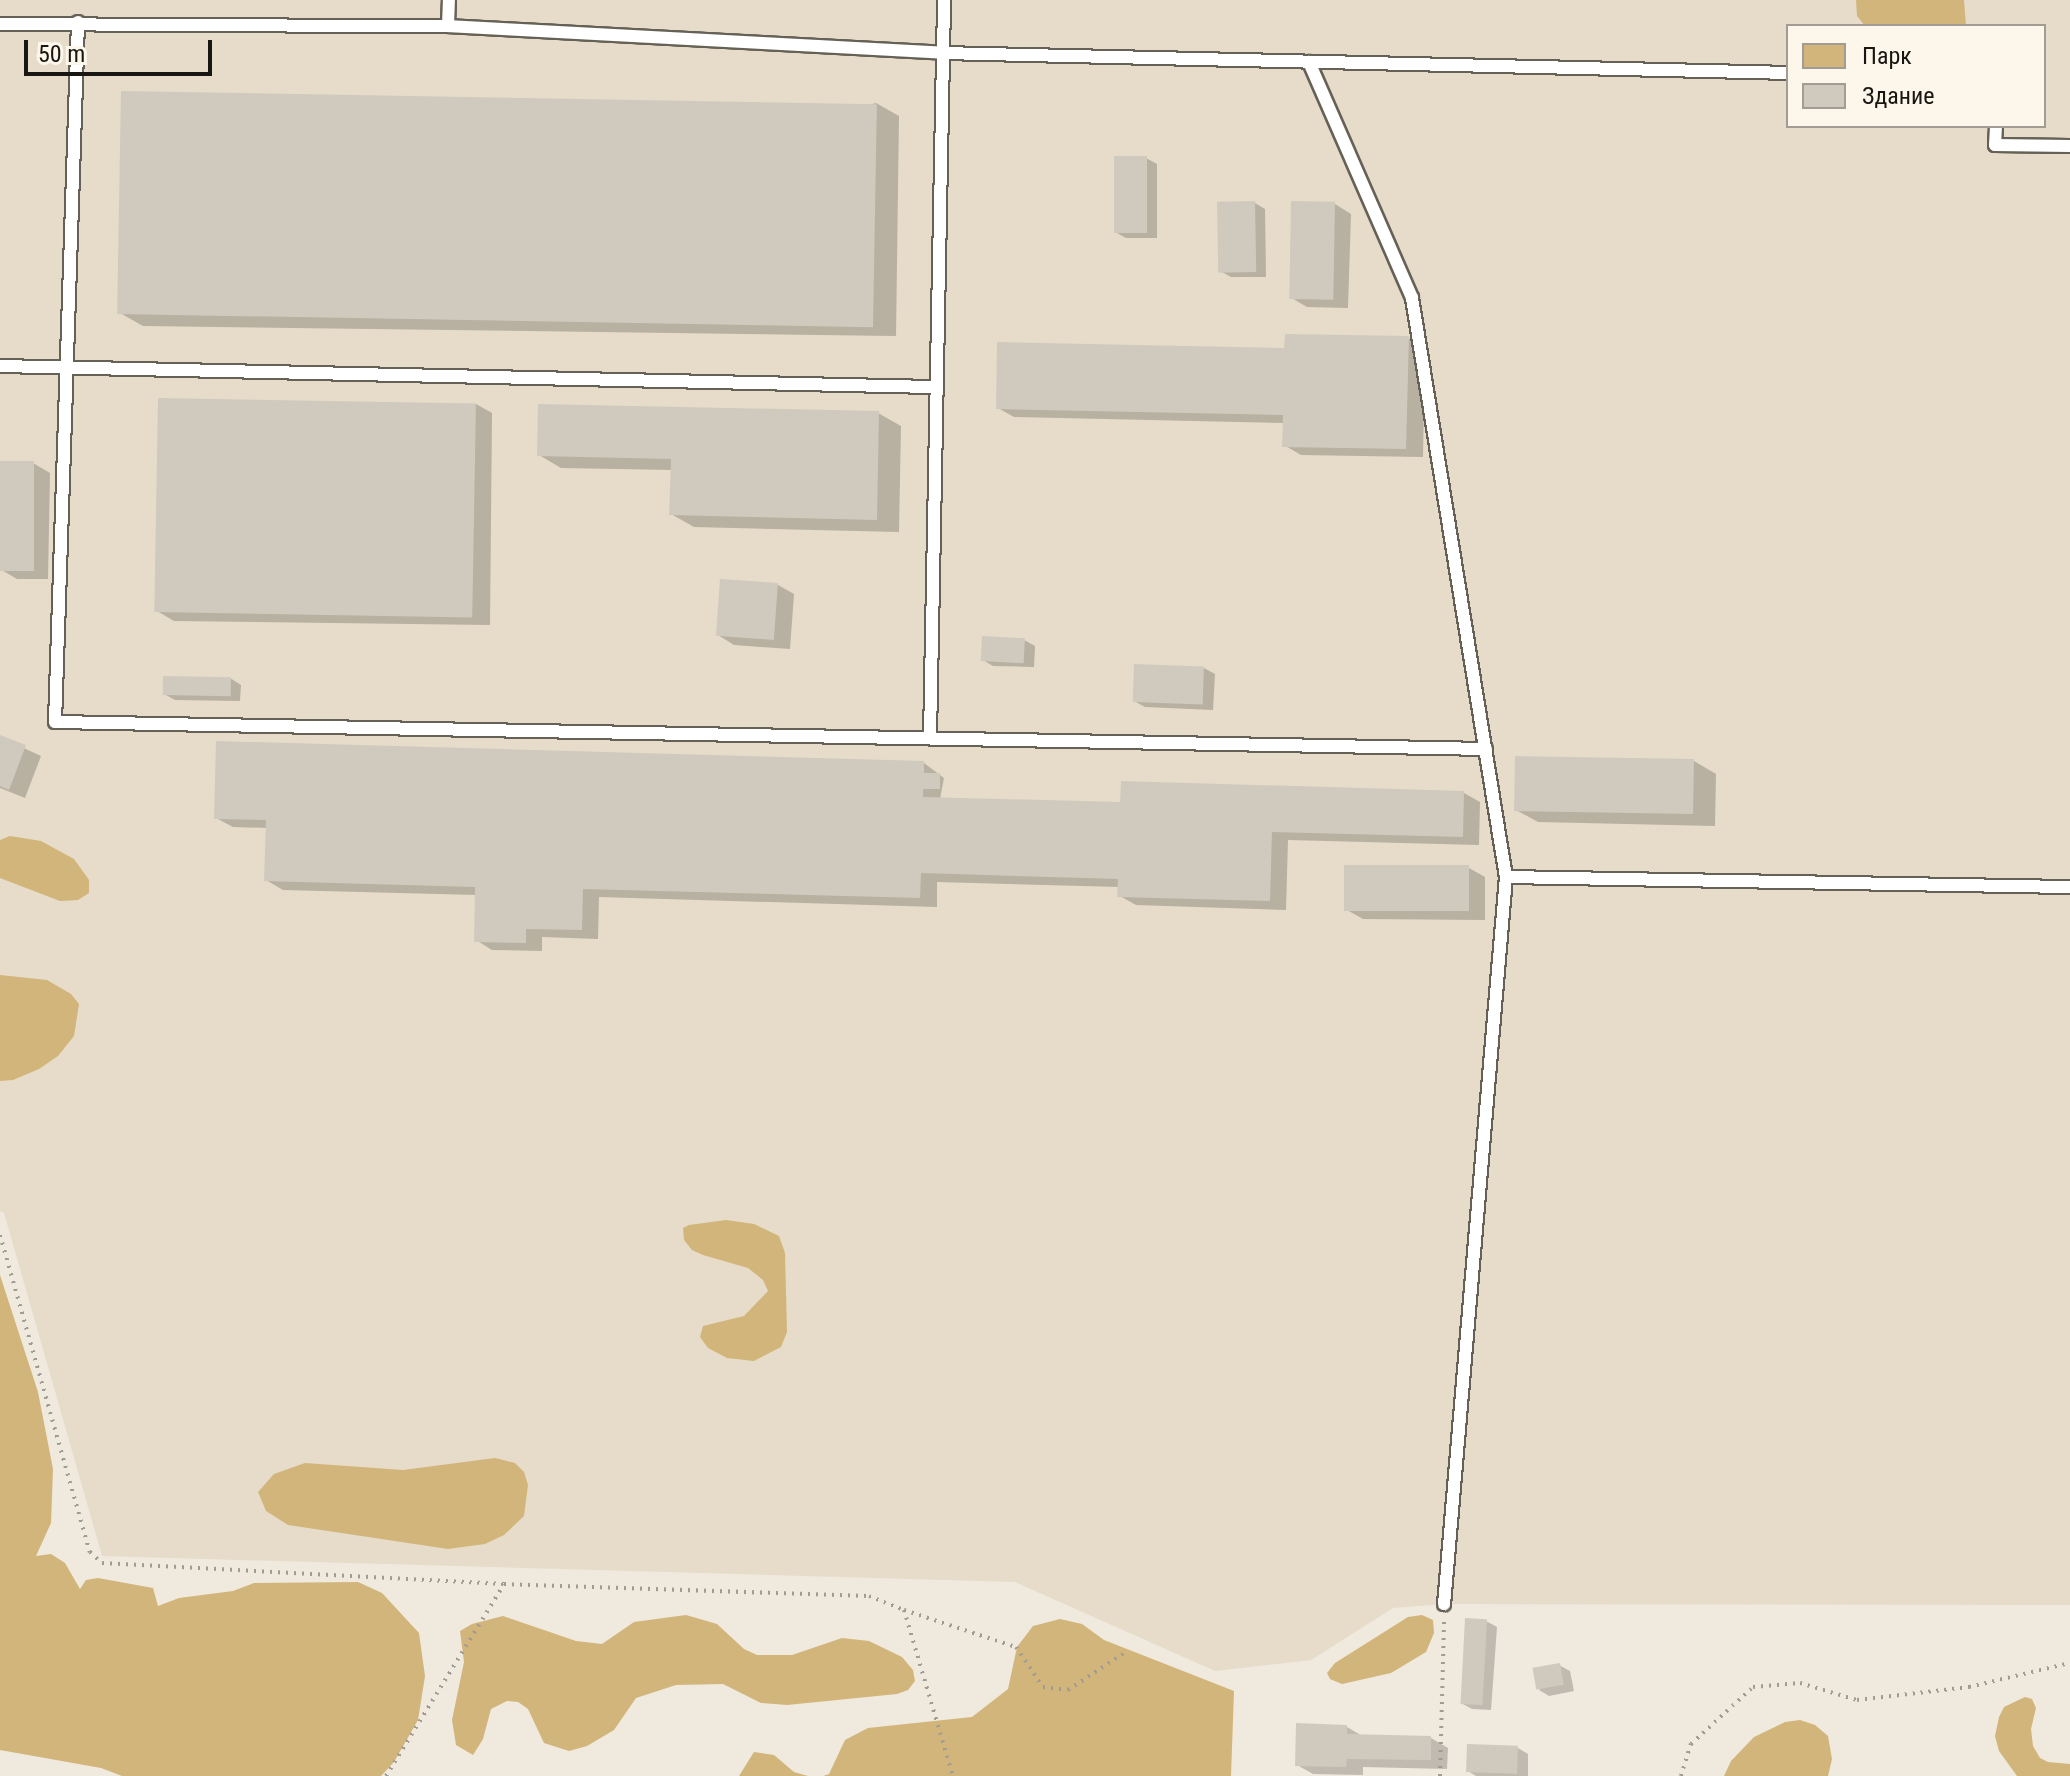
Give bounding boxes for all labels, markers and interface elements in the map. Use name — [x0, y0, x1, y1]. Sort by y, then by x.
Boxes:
scale bar — [28, 24, 216, 74]
legend — [1786, 24, 2046, 128]
text: 50 m — [38, 40, 85, 68]
text: Парк — [1862, 42, 1912, 70]
text: Здание — [1862, 82, 1934, 110]

